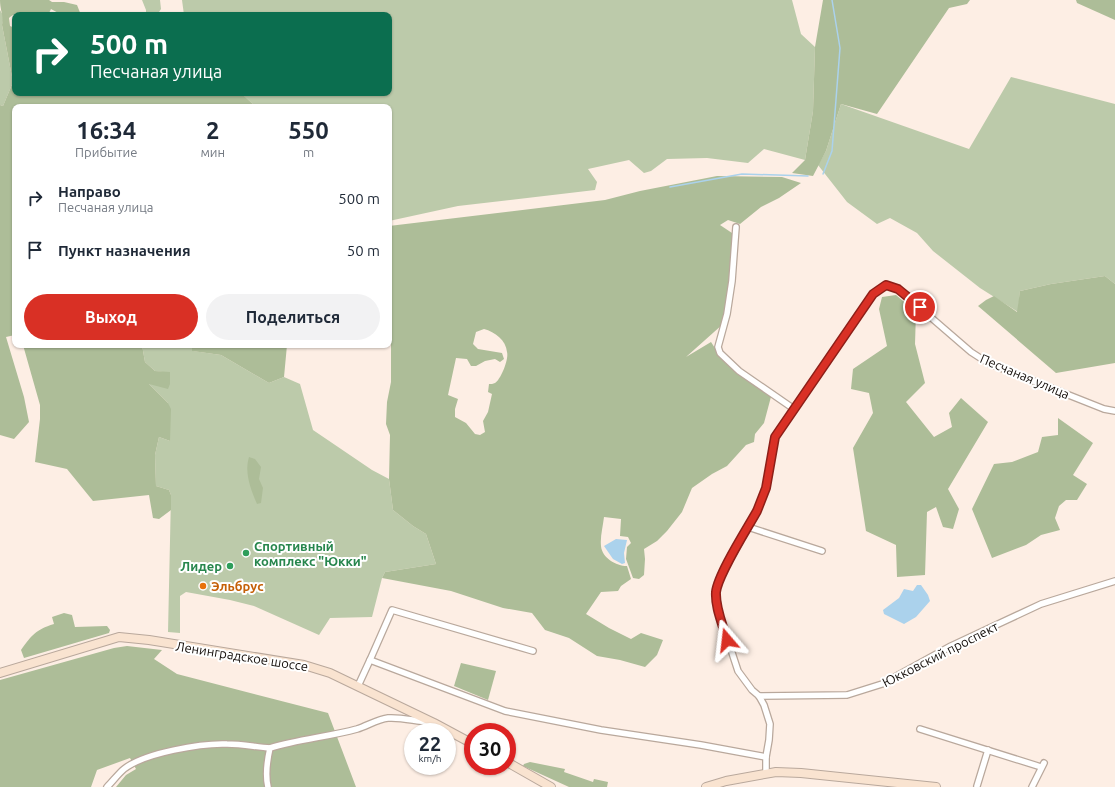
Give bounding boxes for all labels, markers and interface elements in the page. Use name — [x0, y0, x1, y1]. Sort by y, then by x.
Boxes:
icon: right — [24, 28, 76, 80]
text: 500 m — [90, 28, 168, 59]
text: Песчаная улица — [90, 61, 222, 81]
text: 16:34 — [76, 117, 136, 144]
text: 2 — [206, 117, 220, 144]
text: 550 — [288, 117, 329, 144]
text: Прибытие — [75, 145, 137, 159]
text: мин — [200, 145, 225, 159]
text: m — [303, 145, 314, 159]
text: Направо — [58, 183, 121, 200]
icon: right — [24, 187, 46, 209]
text: 500 m — [338, 190, 380, 207]
text: Песчаная улица — [58, 200, 154, 214]
icon: arrive — [24, 239, 46, 261]
text: Пункт назначения — [58, 242, 191, 259]
text: 50 m — [347, 242, 380, 259]
pin — [903, 290, 937, 324]
button: Выход — [24, 294, 198, 340]
button: Поделиться — [206, 294, 380, 340]
icon: arrive — [909, 296, 931, 318]
street label: Песчаная улица — [978, 351, 1072, 401]
place label: Спортивный комплекс "Юкки" — [254, 539, 367, 568]
marker: Спортивный комплекс "Юкки" — [241, 548, 251, 558]
place label: Лидер — [180, 559, 222, 573]
marker: Лидер — [225, 561, 235, 571]
place label: Эльбрус — [211, 579, 264, 593]
marker: Эльбрус — [198, 581, 208, 591]
position arrow — [706, 619, 748, 661]
street label: Юкковский проспект — [880, 619, 1000, 689]
street label: Ленинградское шоссе — [175, 639, 309, 673]
speed limit sign: 30 — [464, 723, 516, 775]
text: 22 — [419, 732, 441, 755]
text: km/h — [418, 753, 442, 764]

